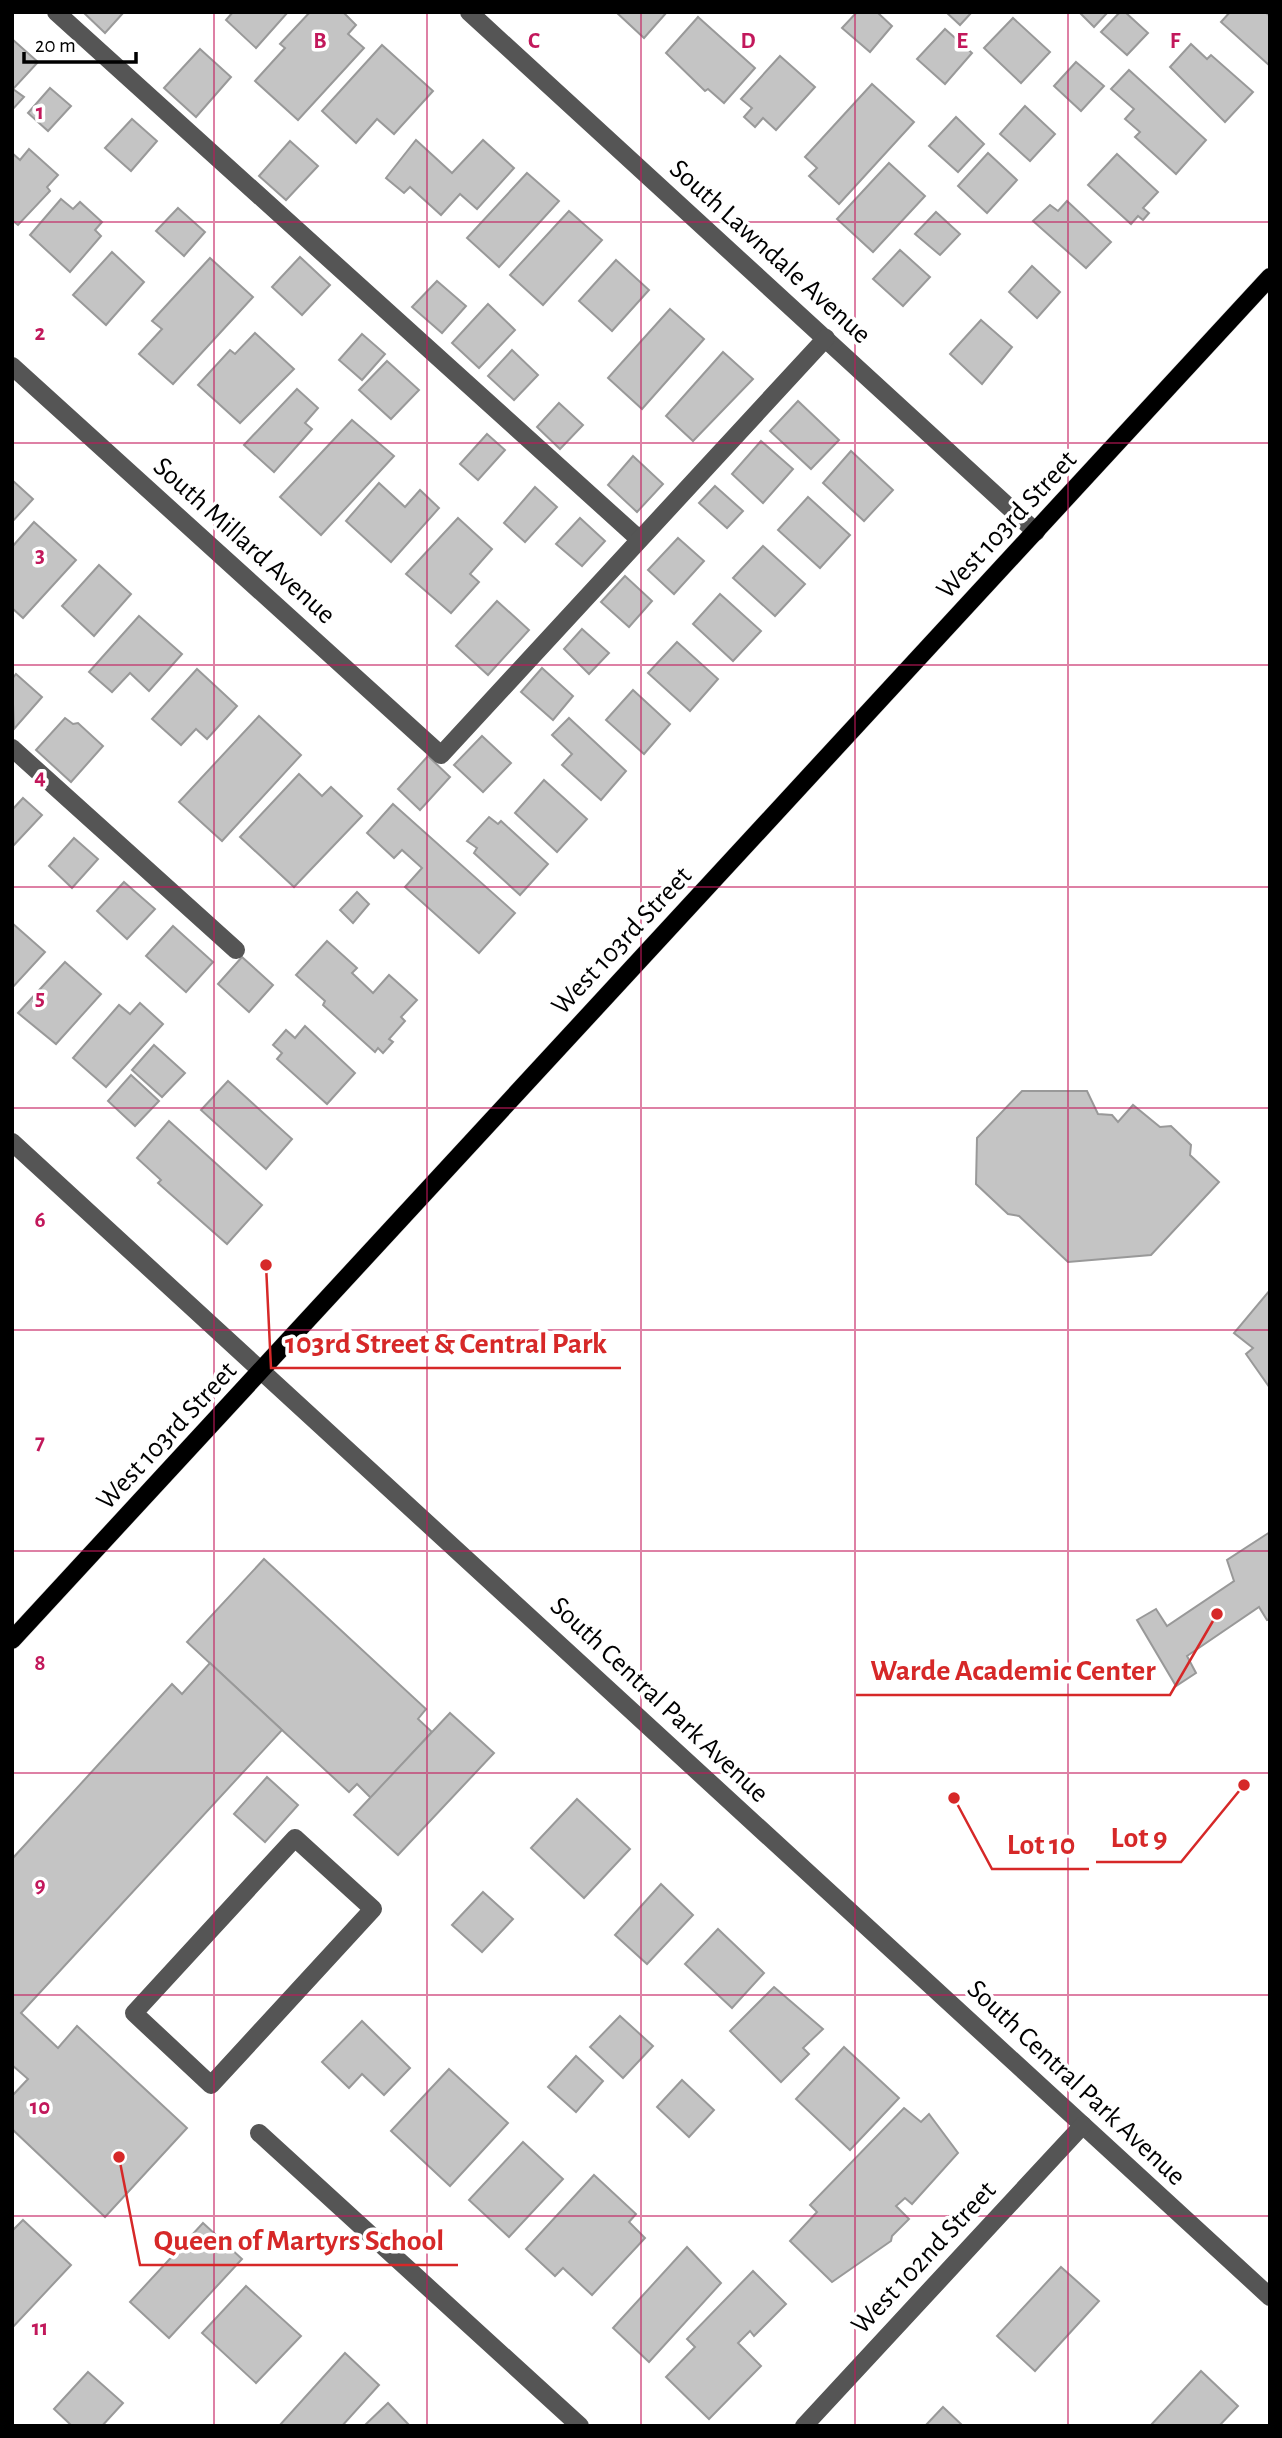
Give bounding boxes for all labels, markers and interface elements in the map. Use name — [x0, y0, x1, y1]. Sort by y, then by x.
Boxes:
scale bar — [24, 21, 136, 65]
text: B — [313, 30, 327, 53]
text: C — [528, 30, 540, 53]
text: D — [740, 30, 756, 53]
text: E — [956, 30, 968, 53]
text: F — [1170, 30, 1181, 53]
text: 20 m — [35, 35, 76, 56]
text: 1 — [36, 101, 44, 124]
street label: South Lawndale Avenue — [664, 155, 876, 349]
text: 2 — [35, 322, 46, 345]
street label: West 103rd Street — [932, 446, 1082, 604]
street label: South Millard Avenue — [148, 452, 340, 630]
text: 3 — [35, 544, 45, 567]
text: 4 — [34, 766, 46, 789]
street label: West 103rd Street — [547, 862, 697, 1020]
text: 5 — [35, 987, 45, 1010]
text: 6 — [34, 1209, 46, 1232]
callout: 103rd Street & Central Park — [271, 1317, 621, 1368]
text: 103rd Street & Central Park — [285, 1329, 607, 1359]
street label: West 103rd Street — [92, 1357, 242, 1515]
text: 7 — [35, 1431, 45, 1454]
street label: South Central Park Avenue — [545, 1592, 773, 1808]
callout: Warde Academic Center — [856, 1644, 1170, 1695]
text: 8 — [34, 1652, 46, 1675]
text: Warde Academic Center — [870, 1656, 1156, 1686]
callout: Lot 9 — [1096, 1811, 1181, 1862]
callout: Lot 10 — [992, 1818, 1089, 1869]
text: Lot 9 — [1111, 1823, 1167, 1853]
text: Lot 10 — [1007, 1830, 1075, 1860]
text: 9 — [34, 1874, 46, 1897]
street label: South Central Park Avenue — [962, 1975, 1190, 2191]
text: 10 — [30, 2096, 50, 2119]
street label: West 102nd Street — [847, 2176, 1002, 2340]
callout: Queen of Martyrs School — [140, 2214, 458, 2265]
text: Queen of Martyrs School — [154, 2226, 444, 2256]
text: 11 — [32, 2317, 48, 2340]

